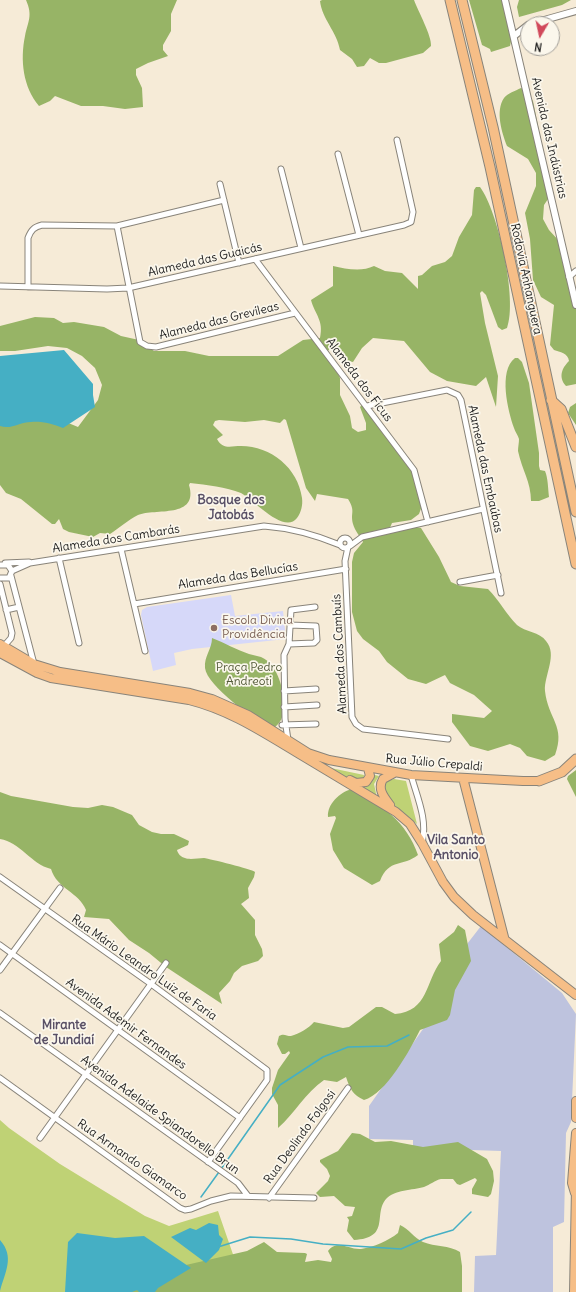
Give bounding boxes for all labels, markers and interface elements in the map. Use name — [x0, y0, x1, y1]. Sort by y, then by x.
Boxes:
north arrow — [520, 16, 560, 56]
text: N — [533, 39, 543, 54]
street label: Avenida das Indústrias — [528, 76, 570, 200]
street label: Rodovia Anhanguera — [507, 222, 545, 336]
street label: Alameda das Guaicás — [147, 240, 263, 280]
street label: Alameda das Grevíleas — [158, 299, 280, 343]
street label: Alameda dos Fícus — [323, 335, 395, 425]
street label: Alameda das Embaúbas — [464, 404, 506, 534]
district label: Bosque dos Jatobás — [197, 492, 265, 523]
street label: Alameda dos Cambarás — [51, 522, 181, 556]
street label: Alameda das Bellucías — [177, 559, 299, 593]
street label: Alameda dos Cambuís — [330, 594, 350, 714]
place label: Escola Divina Providência — [222, 614, 293, 642]
marker: Escola Divina Providência — [209, 623, 219, 633]
park label: Praça Pedro Andreoti — [216, 661, 282, 689]
street label: Rua Júlio Crepaldi — [385, 752, 483, 774]
district label: Vila Santo Antonio — [427, 832, 485, 863]
street label: Rua Mário Leandro Luiz de Faria — [68, 912, 220, 1024]
street label: Avenida Ademir Fernandes — [63, 975, 189, 1073]
district label: Mirante de Jundiaí — [34, 1017, 94, 1048]
street label: Avenida Adelaide Spiandorello Brun — [78, 1053, 242, 1177]
street label: Rua Deolindo Folgosi — [261, 1087, 339, 1187]
street label: Rua Armando Giamarco — [74, 1117, 190, 1203]

